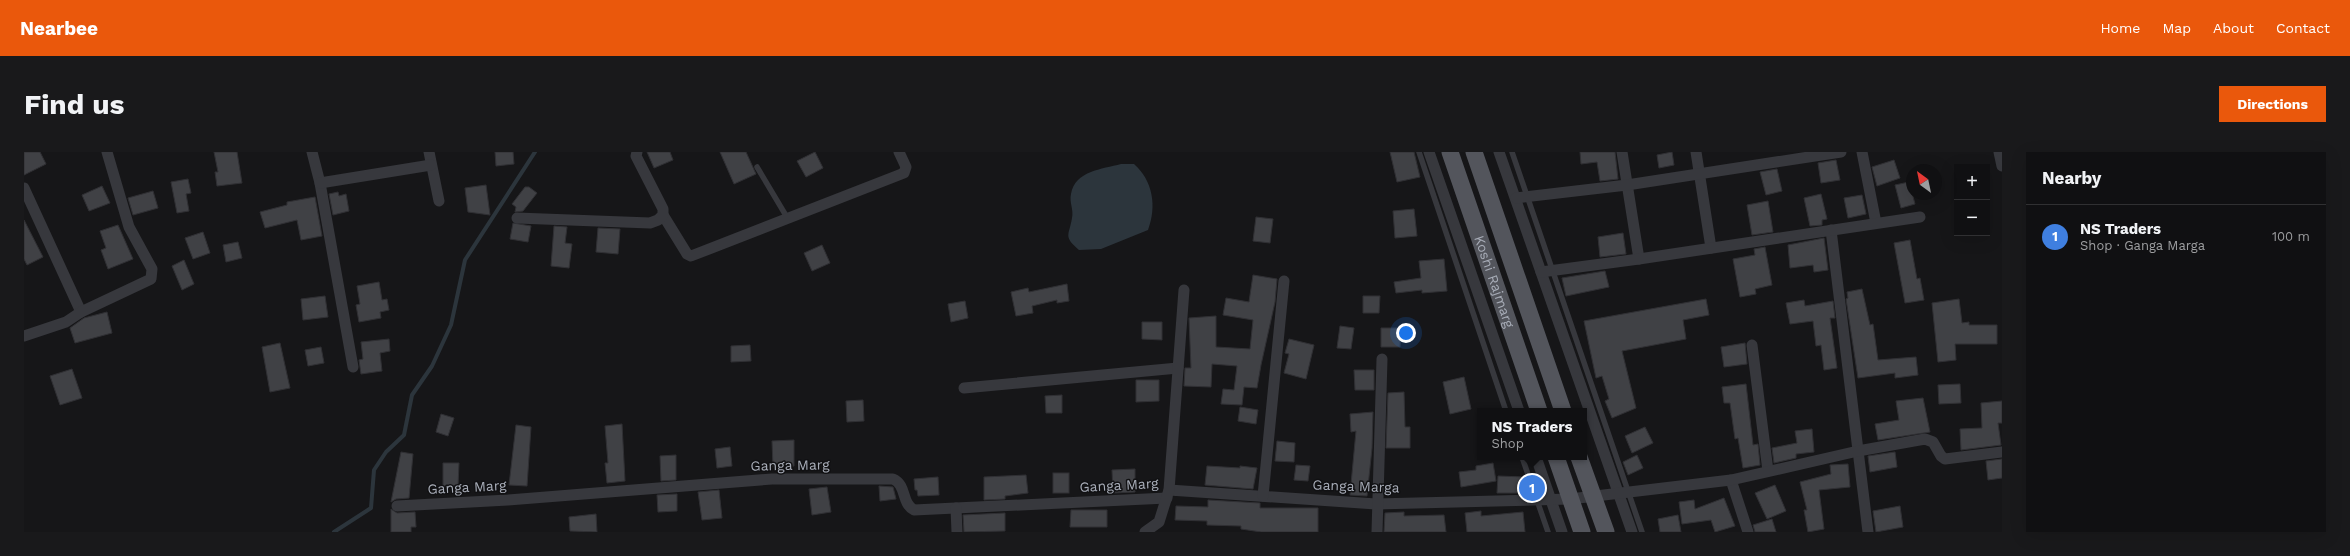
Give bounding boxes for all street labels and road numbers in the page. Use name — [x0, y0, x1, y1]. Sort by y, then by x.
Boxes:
street label: Koshi Rajmarg — [1471, 233, 1518, 330]
street label: Ganga Marg — [750, 456, 830, 474]
street label: Ganga Marg — [1079, 475, 1159, 495]
street label: Ganga Marga — [1312, 476, 1400, 496]
street label: Ganga Marg — [427, 477, 507, 497]

